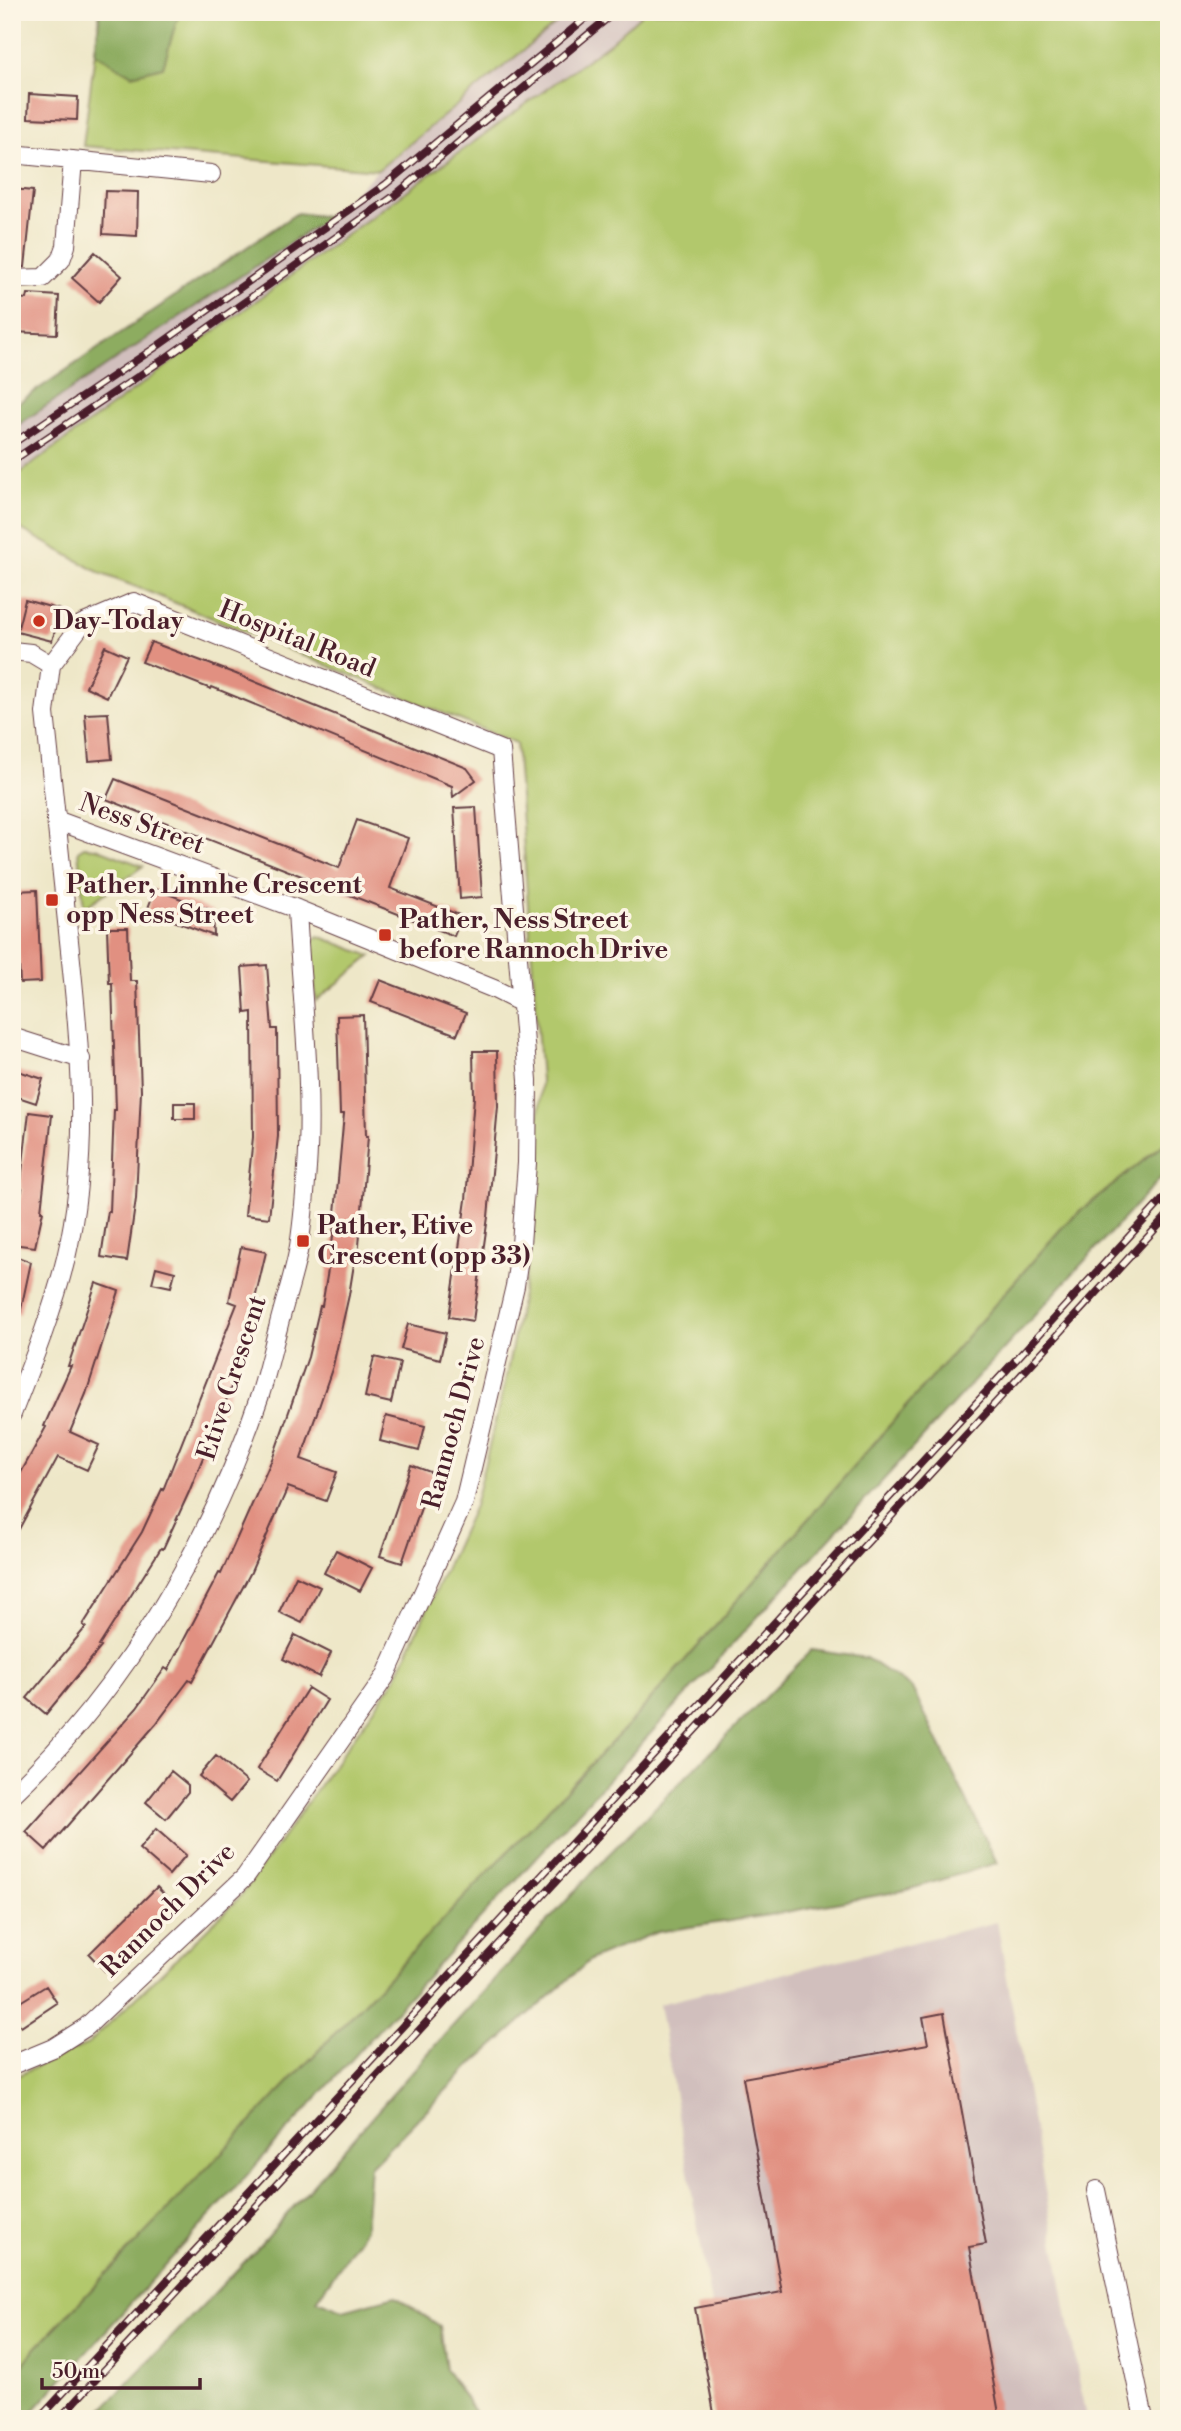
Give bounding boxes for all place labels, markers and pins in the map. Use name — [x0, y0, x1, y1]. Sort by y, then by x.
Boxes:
place label: Day-Today — [53, 605, 185, 637]
marker: Day-Today — [31, 613, 47, 629]
place label: Pather, Linnhe Crescent opp Ness Street — [66, 869, 362, 931]
marker: Pather, Linnhe Crescent opp Ness Street — [44, 892, 60, 908]
place label: Pather, Ness Street before Rannoch Drive — [399, 904, 668, 966]
marker: Pather, Ness Street before Rannoch Drive — [377, 927, 393, 943]
place label: Pather, Etive Crescent (opp 33) — [317, 1210, 530, 1272]
marker: Pather, Etive Crescent (opp 33) — [295, 1233, 311, 1249]

